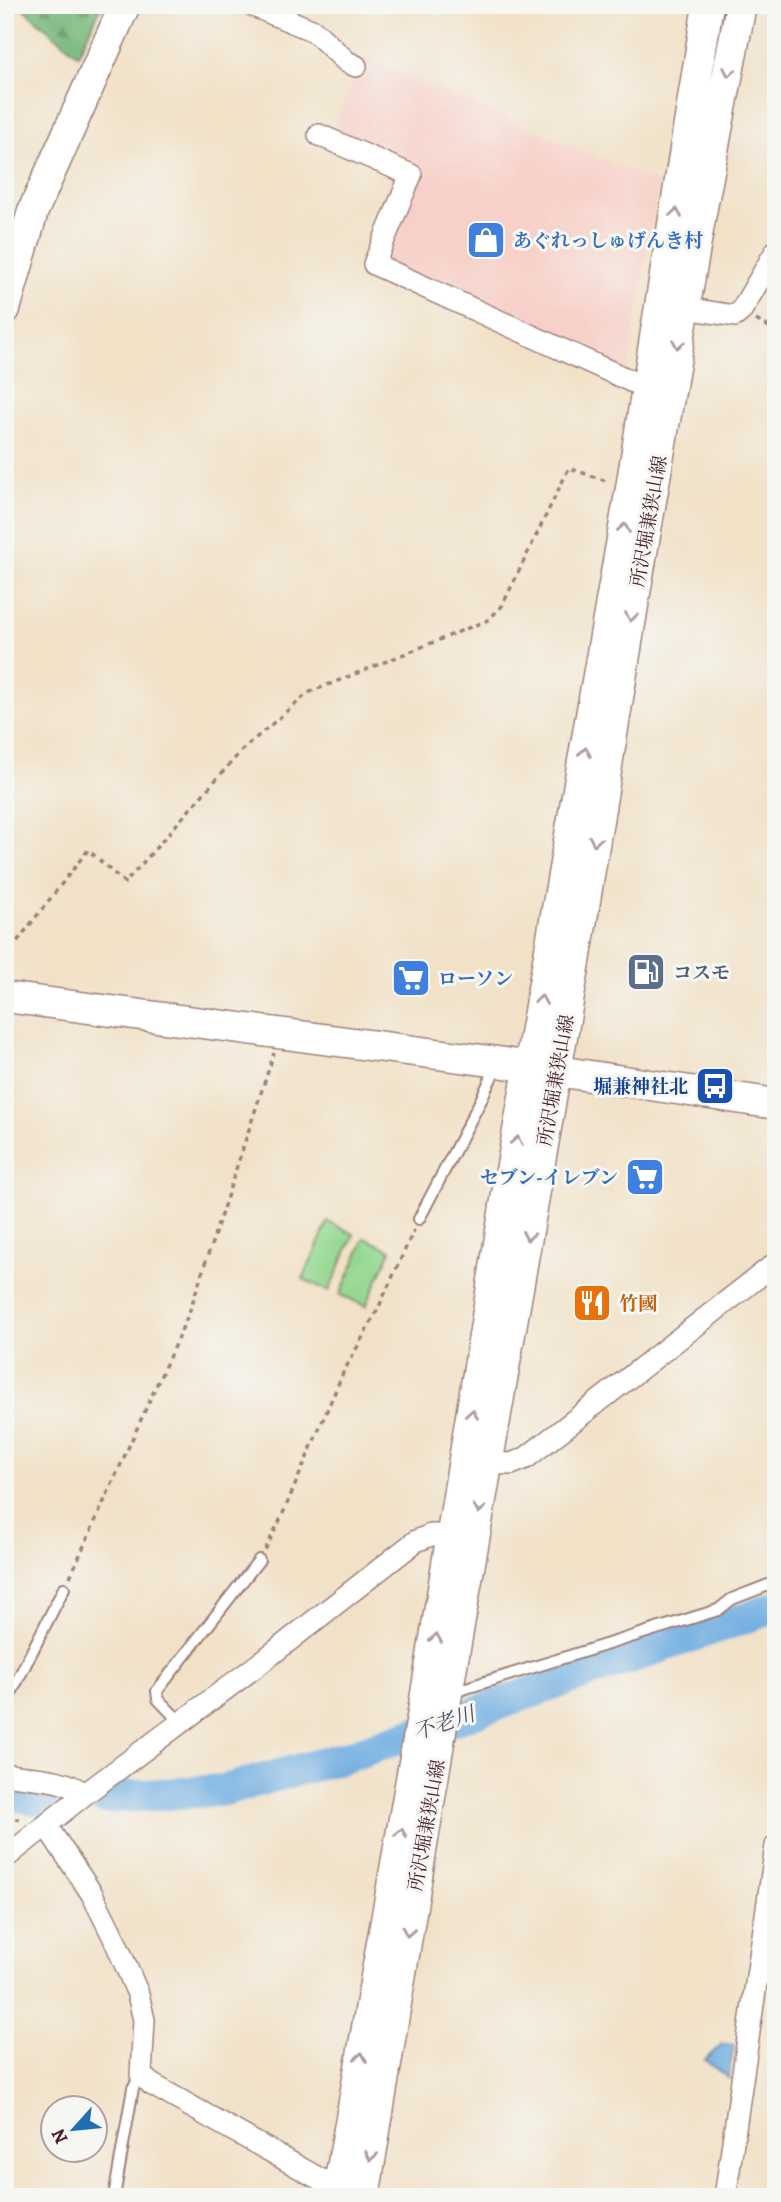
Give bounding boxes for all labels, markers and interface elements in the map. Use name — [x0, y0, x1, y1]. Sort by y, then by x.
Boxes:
one-way arrow — [722, 66, 737, 78]
one-way arrow — [668, 207, 683, 219]
shop icon: あぐれっしゅげんき村 — [465, 219, 507, 261]
place label: あぐれっしゅげんき村 — [513, 228, 703, 254]
one-way arrow — [671, 338, 686, 350]
street label: 所沢堀兼狭山線 — [625, 453, 673, 589]
one-way arrow — [616, 522, 631, 534]
one-way arrow — [624, 611, 639, 623]
one-way arrow — [577, 746, 592, 758]
one-way arrow — [588, 835, 603, 847]
fuel station icon: コスモ — [625, 951, 667, 993]
supermarket icon: ローソン — [390, 957, 432, 999]
place label: コスモ — [673, 960, 730, 986]
place label: ローソン — [438, 966, 513, 992]
one-way arrow — [533, 994, 548, 1006]
street label: 所沢堀兼狭山線 — [532, 1012, 580, 1148]
bus stop icon: 堀兼神社北 — [694, 1065, 736, 1107]
place label: 堀兼神社北 — [593, 1074, 688, 1100]
one-way arrow — [509, 1135, 524, 1147]
supermarket icon: セブン-イレブン — [624, 1156, 666, 1198]
place label: セブン-イレブン — [480, 1165, 618, 1191]
one-way arrow — [521, 1231, 536, 1242]
restaurant icon: 竹國 — [571, 1282, 613, 1324]
place label: 竹國 — [619, 1291, 657, 1317]
one-way arrow — [464, 1408, 479, 1420]
one-way arrow — [473, 1503, 488, 1515]
one-way arrow — [428, 1632, 443, 1644]
water label: 不老川 — [410, 1699, 480, 1746]
street label: 所沢堀兼狭山線 — [403, 1757, 451, 1893]
one-way arrow — [393, 1827, 408, 1839]
one-way arrow — [401, 1926, 416, 1938]
one-way arrow — [353, 2051, 368, 2063]
north arrow — [38, 2094, 108, 2164]
text: N — [45, 2124, 74, 2148]
one-way arrow — [364, 2150, 379, 2162]

